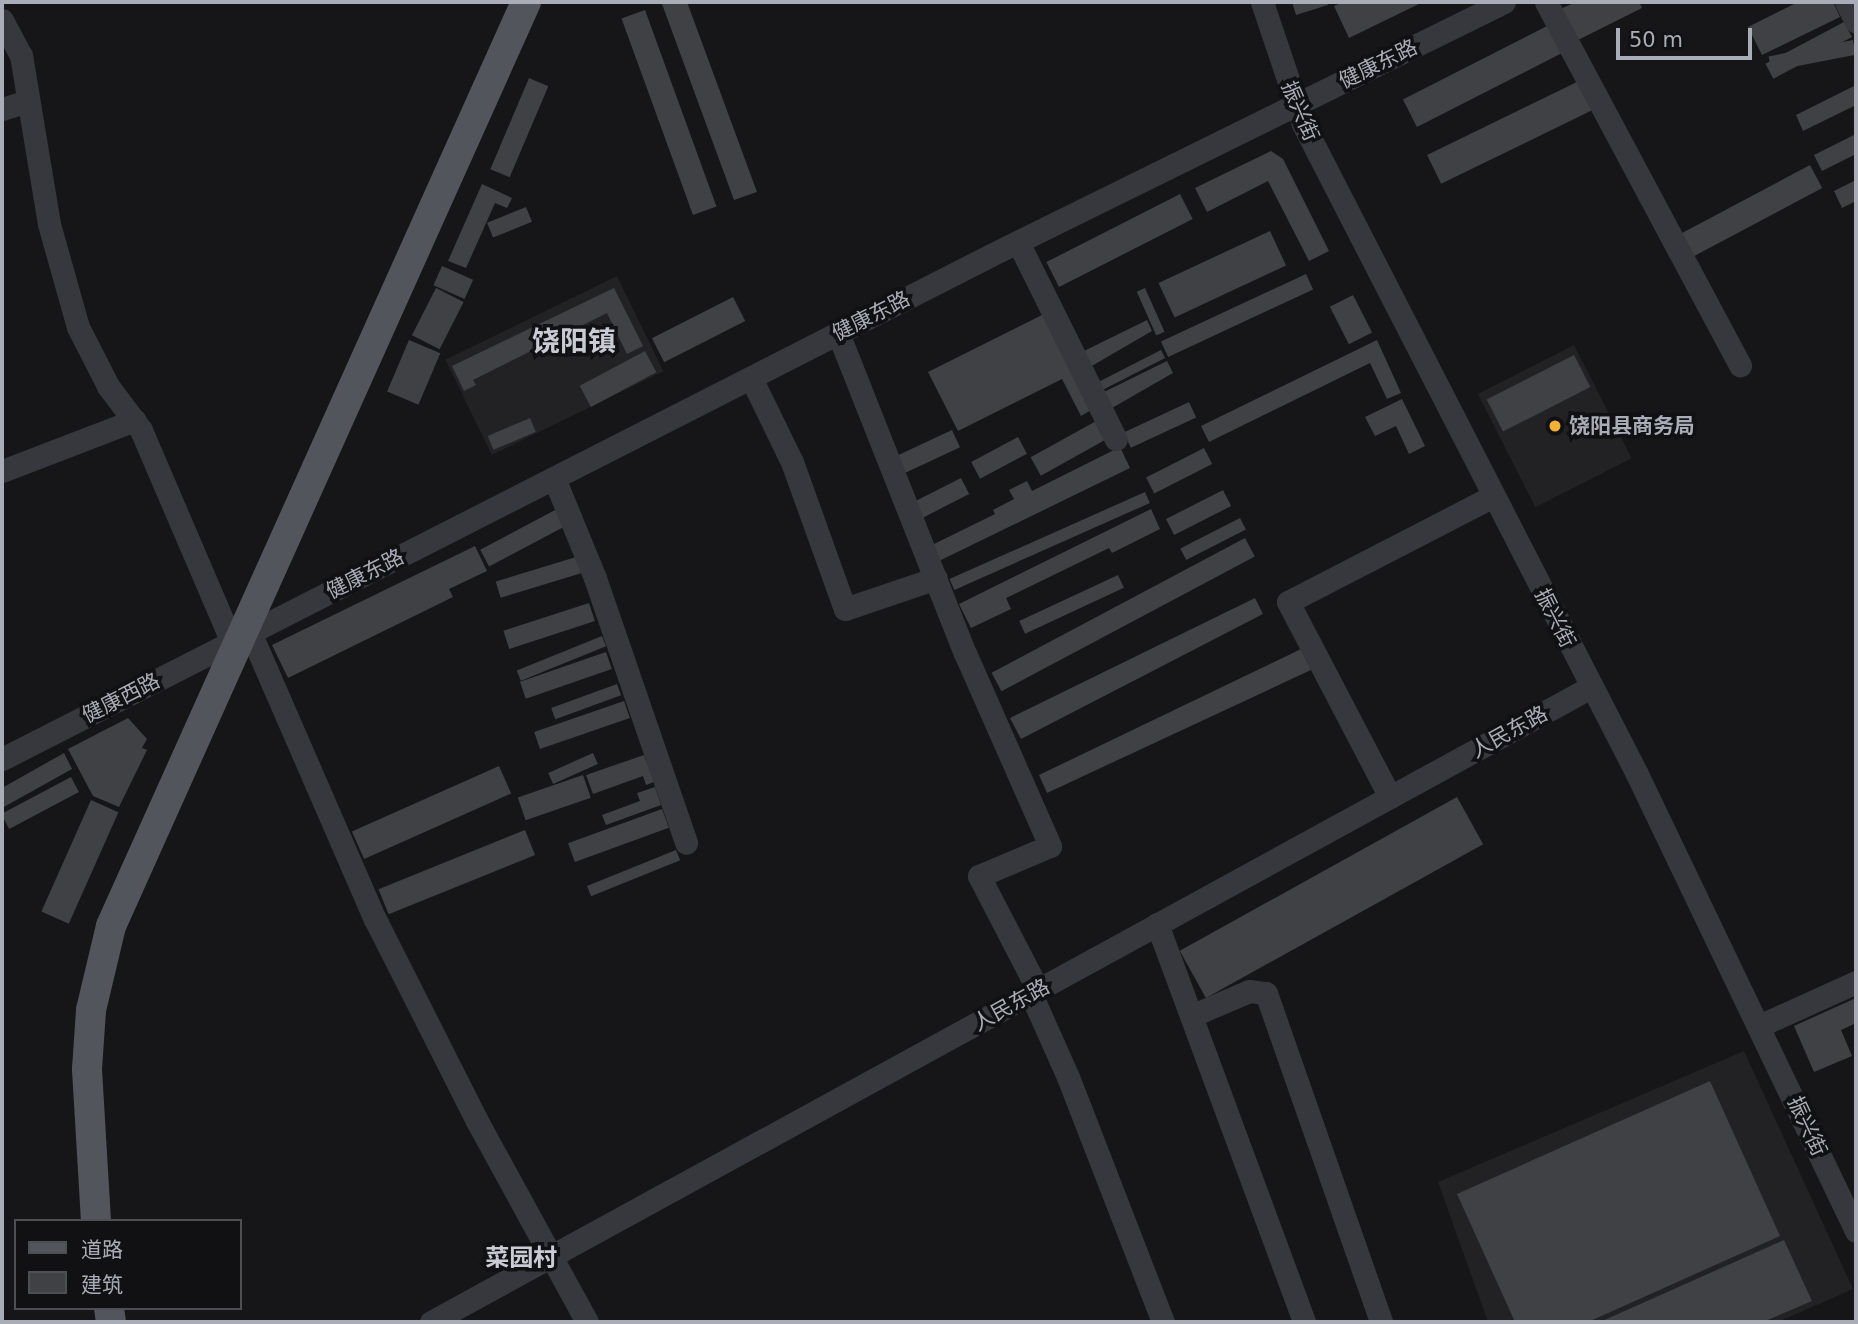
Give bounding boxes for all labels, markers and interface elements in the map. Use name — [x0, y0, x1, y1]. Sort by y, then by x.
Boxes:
scale bar — [1620, 14, 1756, 58]
text: 50 m — [1629, 28, 1683, 52]
street label: 健康东路 — [1335, 34, 1421, 94]
street label: 振兴街 — [1276, 77, 1324, 145]
street label: 健康东路 — [828, 286, 914, 346]
district label: 饶阳镇 — [532, 325, 616, 359]
place label: 饶阳县商务局 — [1569, 413, 1695, 439]
marker: 饶阳县商务局 — [1547, 418, 1563, 434]
street label: 健康东路 — [322, 544, 408, 604]
street label: 振兴街 — [1529, 584, 1581, 652]
street label: 健康西路 — [78, 668, 164, 728]
street label: 人民东路 — [1466, 701, 1552, 763]
street label: 人民东路 — [968, 974, 1054, 1036]
street label: 振兴街 — [1782, 1092, 1832, 1160]
legend — [14, 1219, 242, 1310]
text: 道路 — [81, 1238, 123, 1262]
district label: 菜园村 — [485, 1245, 557, 1273]
text: 建筑 — [81, 1273, 123, 1297]

